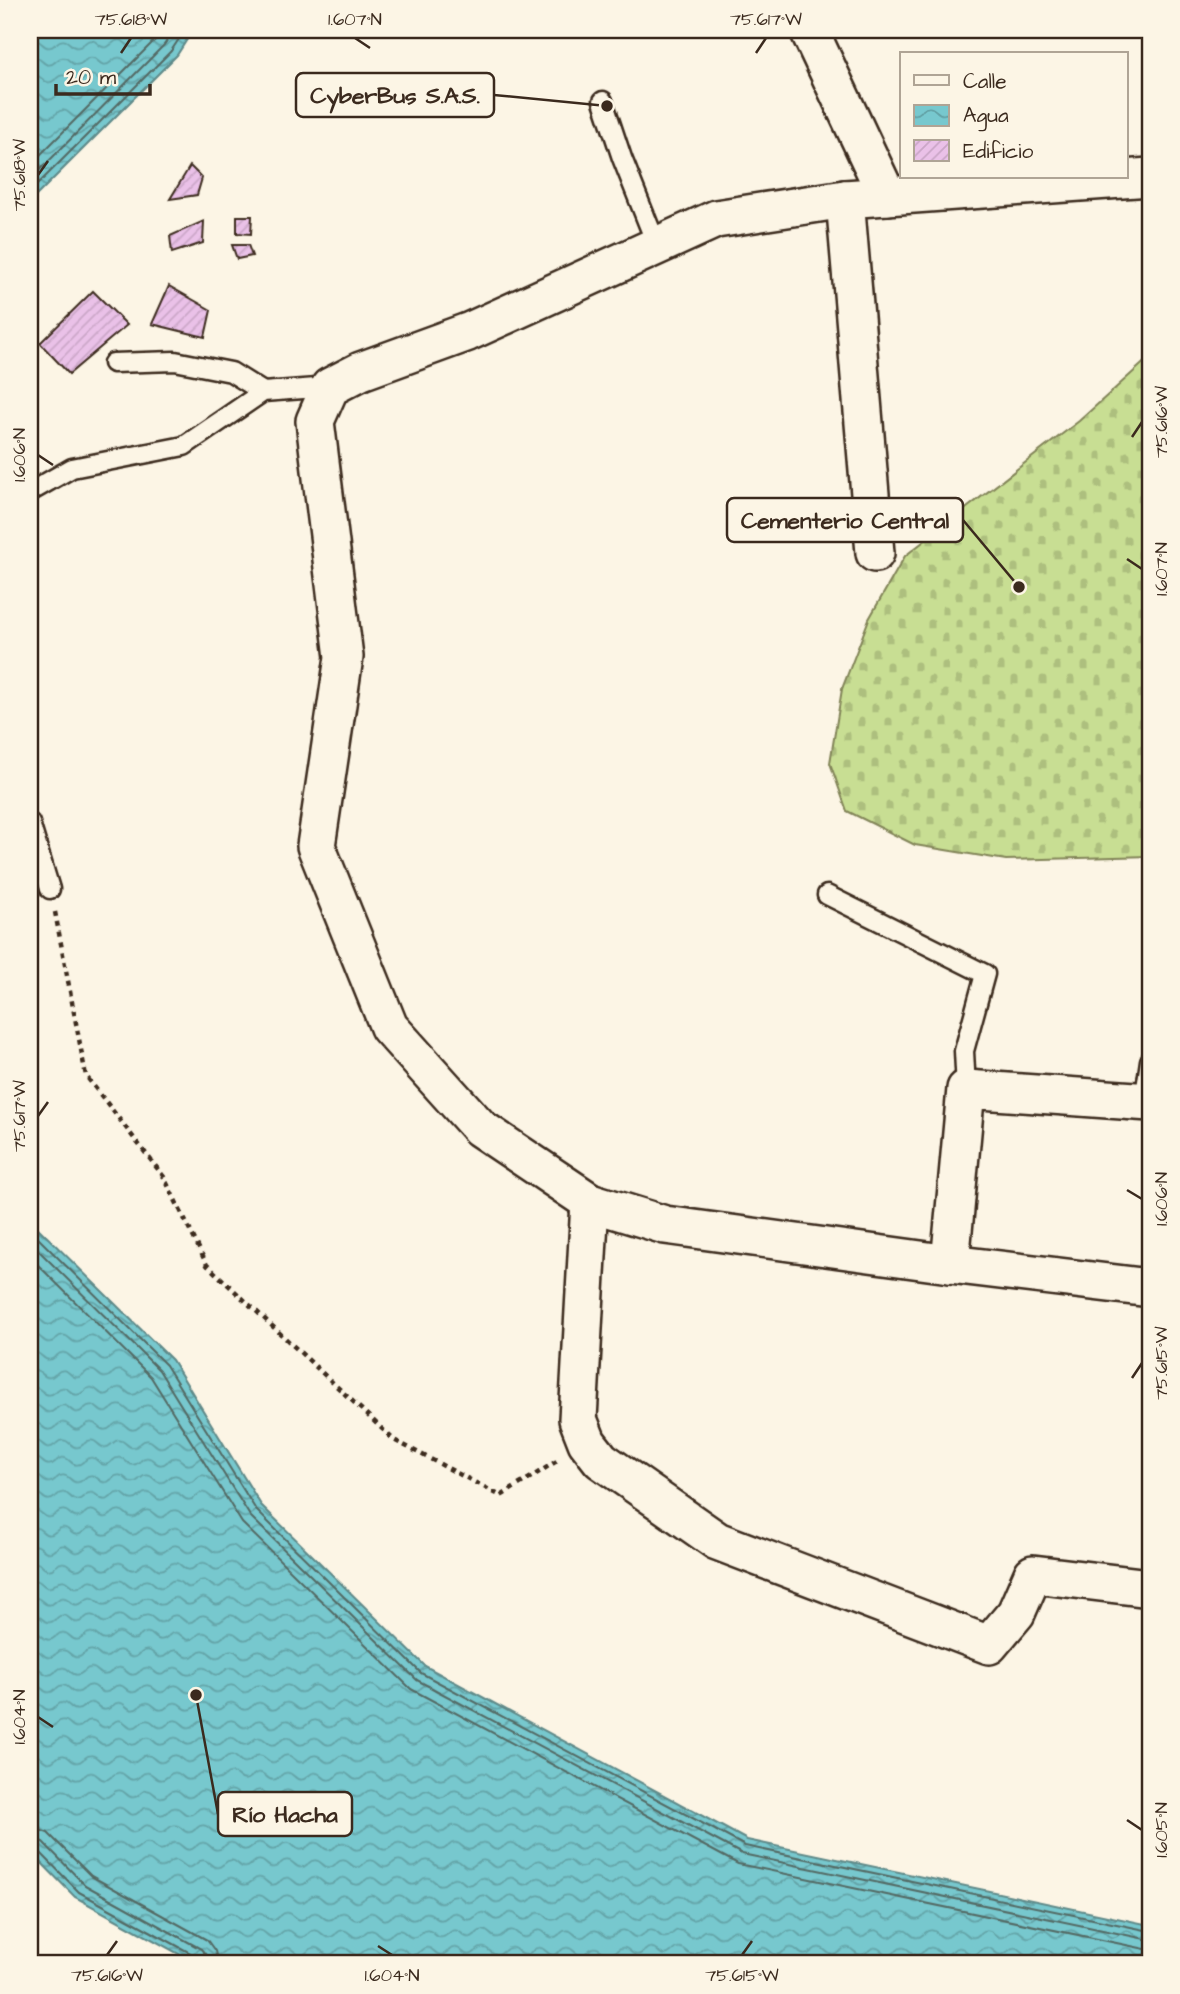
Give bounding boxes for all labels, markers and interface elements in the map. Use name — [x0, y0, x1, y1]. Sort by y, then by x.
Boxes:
text: 75.618°W — [95, 7, 167, 32]
text: 1.607°N — [328, 7, 382, 32]
text: 75.617°W — [730, 7, 802, 32]
scale bar — [56, 52, 150, 96]
legend — [900, 52, 1128, 178]
text: 20 m — [66, 63, 117, 92]
text: Calle — [963, 67, 1007, 96]
callout: CyberBus S.A.S. — [296, 73, 494, 117]
text: CyberBus S.A.S. — [310, 80, 480, 114]
text: Agua — [963, 101, 1009, 132]
text: Edificio — [963, 137, 1033, 166]
text: 75.618°W — [7, 139, 32, 211]
text: 75.616°W — [1149, 386, 1174, 458]
text: 1.606°N — [7, 428, 32, 482]
callout: Cementerio Central — [727, 498, 963, 542]
text: Cementerio Central — [741, 505, 949, 537]
text: 1.607°N — [1149, 542, 1174, 596]
text: 75.617°W — [7, 1080, 32, 1152]
text: 1.606°N — [1149, 1172, 1174, 1226]
text: 75.615°W — [1149, 1326, 1174, 1400]
text: 1.604°N — [7, 1690, 32, 1744]
callout: Río Hacha — [218, 1792, 352, 1836]
text: Río Hacha — [232, 1799, 338, 1831]
text: 1.605°N — [1149, 1802, 1174, 1858]
text: 75.616°W — [71, 1963, 143, 1988]
text: 1.604°N — [365, 1963, 419, 1988]
text: 75.615°W — [705, 1963, 779, 1988]

